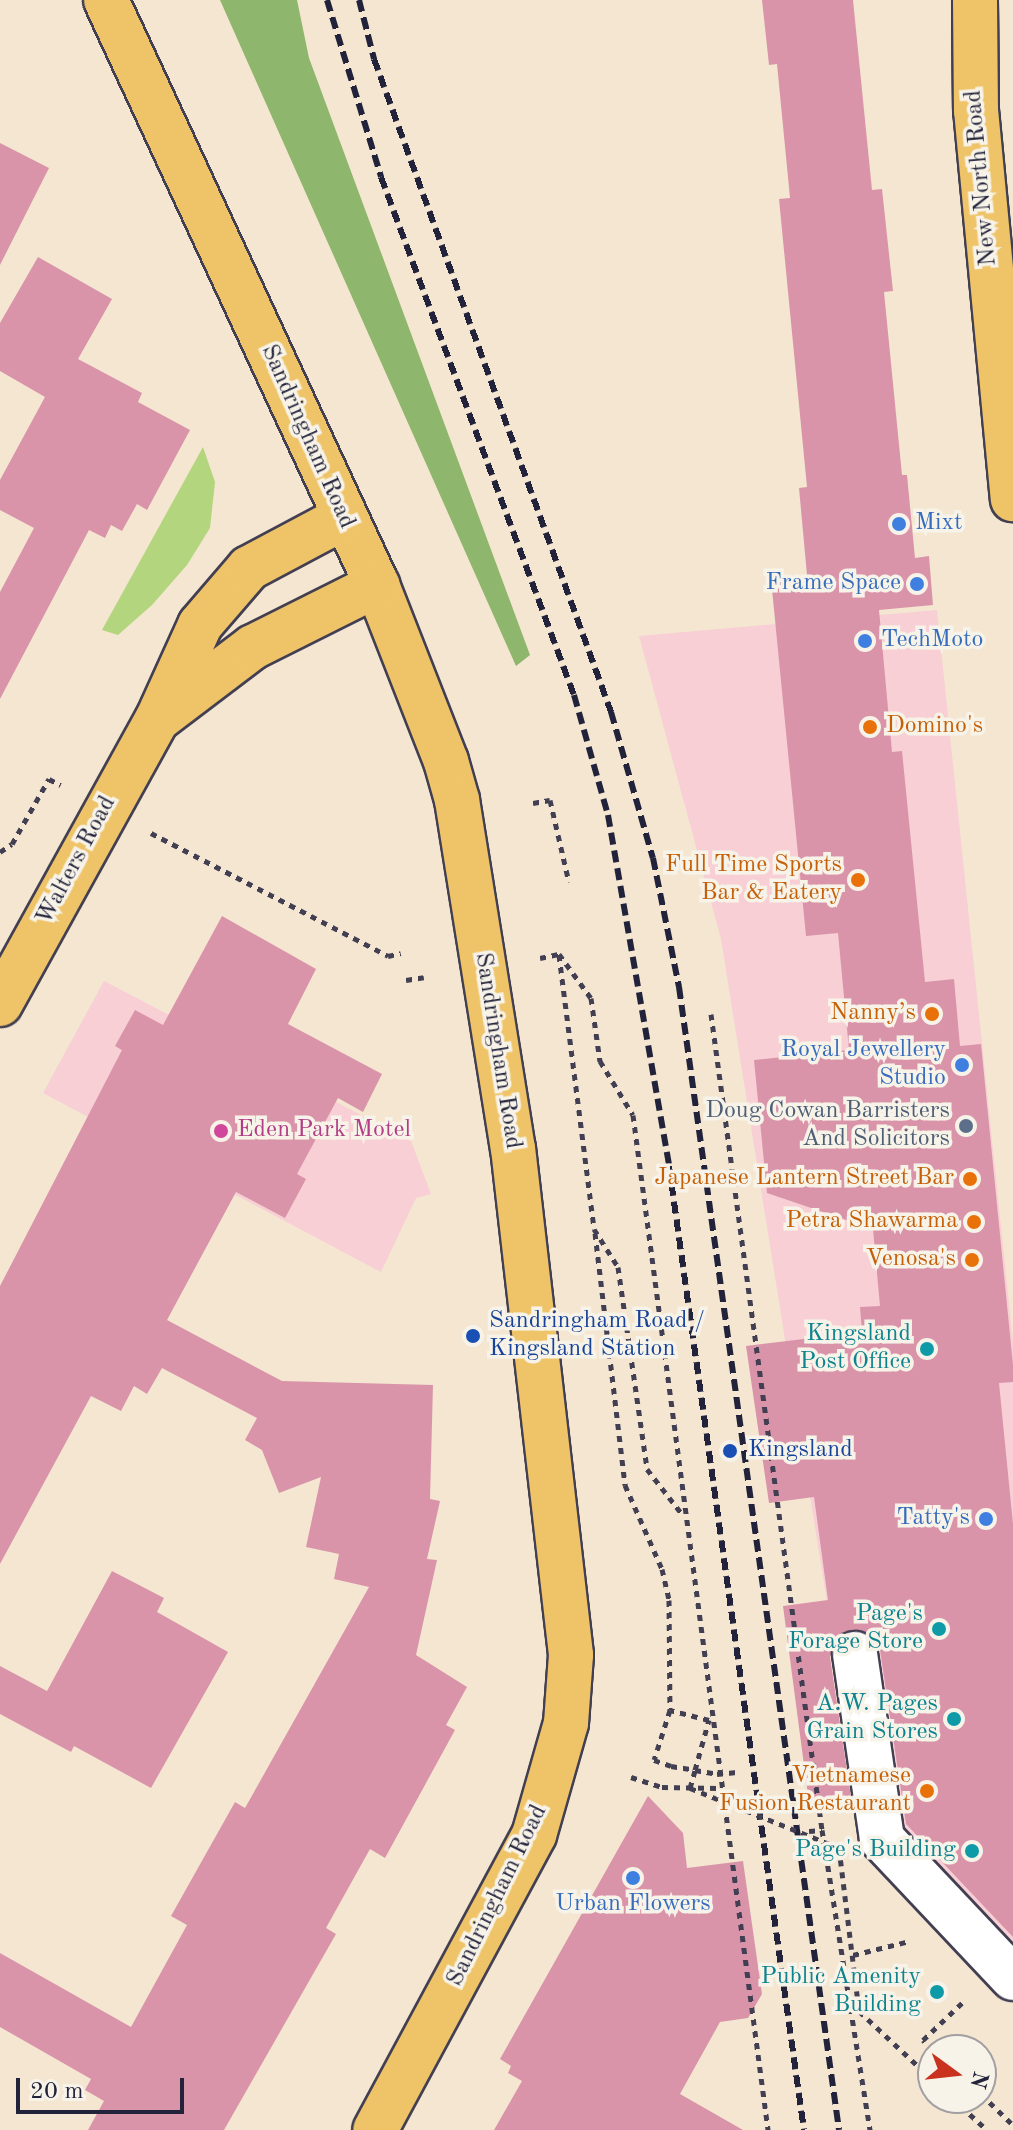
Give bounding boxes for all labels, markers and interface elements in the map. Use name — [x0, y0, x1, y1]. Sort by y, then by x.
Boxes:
street label: New North Road — [960, 89, 1004, 267]
street label: Sandringham Road — [253, 340, 361, 534]
place label: Mixt — [915, 510, 962, 538]
marker: Mixt — [890, 515, 908, 533]
place label: Frame Space — [766, 570, 901, 598]
marker: Frame Space — [908, 575, 926, 593]
place label: TechMoto — [881, 627, 983, 655]
marker: TechMoto — [856, 632, 874, 650]
place label: Domino's — [886, 713, 983, 741]
marker: Domino's — [861, 718, 879, 736]
street label: Walters Road — [31, 792, 123, 930]
place label: Full Time Sports Bar & Eatery — [665, 852, 842, 908]
marker: Full Time Sports Bar & Eatery — [849, 871, 867, 889]
street label: Sandringham Road — [467, 951, 527, 1151]
place label: Nanny’s — [830, 1000, 916, 1028]
marker: Nanny’s — [923, 1005, 941, 1023]
place label: Royal Jewellery Studio — [781, 1037, 946, 1093]
marker: Royal Jewellery Studio — [953, 1056, 971, 1074]
place label: Doug Cowan Barristers And Solicitors — [705, 1098, 950, 1154]
place label: Eden Park Motel — [237, 1117, 411, 1145]
marker: Doug Cowan Barristers And Solicitors — [957, 1117, 975, 1135]
marker: Eden Park Motel — [212, 1122, 230, 1140]
place label: Japanese Lantern Street Bar — [654, 1165, 954, 1193]
marker: Japanese Lantern Street Bar — [961, 1170, 979, 1188]
place label: Petra Shawarma — [785, 1208, 958, 1236]
marker: Petra Shawarma — [965, 1213, 983, 1231]
place label: Venosa's — [865, 1246, 956, 1274]
marker: Venosa's — [963, 1251, 981, 1269]
place label: Sandringham Road / Kingsland Station — [489, 1308, 705, 1364]
place label: Kingsland Post Office — [800, 1321, 911, 1377]
marker: Sandringham Road / Kingsland Station — [464, 1327, 482, 1345]
marker: Kingsland Post Office — [918, 1340, 936, 1358]
place label: Kingsland — [748, 1437, 853, 1465]
marker: Kingsland — [719, 1440, 741, 1462]
place label: Tatty's — [897, 1505, 970, 1533]
marker: Tatty's — [977, 1510, 995, 1528]
place label: Page's Forage Store — [788, 1601, 923, 1657]
marker: Page's Forage Store — [930, 1620, 948, 1638]
place label: A.W. Pages Grain Stores — [806, 1691, 938, 1747]
marker: A.W. Pages Grain Stores — [945, 1710, 963, 1728]
place label: Vietnamese Fusion Restaurant — [719, 1763, 911, 1819]
marker: Vietnamese Fusion Restaurant — [918, 1782, 936, 1800]
street label: Sandringham Road — [442, 1800, 554, 1992]
place label: Page's Building — [795, 1837, 956, 1865]
marker: Page's Building — [963, 1842, 981, 1860]
marker: Urban Flowers — [624, 1869, 642, 1887]
place label: Urban Flowers — [555, 1891, 711, 1919]
place label: Public Amenity Building — [760, 1964, 921, 2020]
marker: Public Amenity Building — [928, 1983, 946, 2001]
north arrow — [917, 2034, 997, 2114]
scale bar — [20, 2062, 188, 2112]
text: N — [965, 2069, 991, 2091]
text: 20 m — [30, 2080, 84, 2104]

